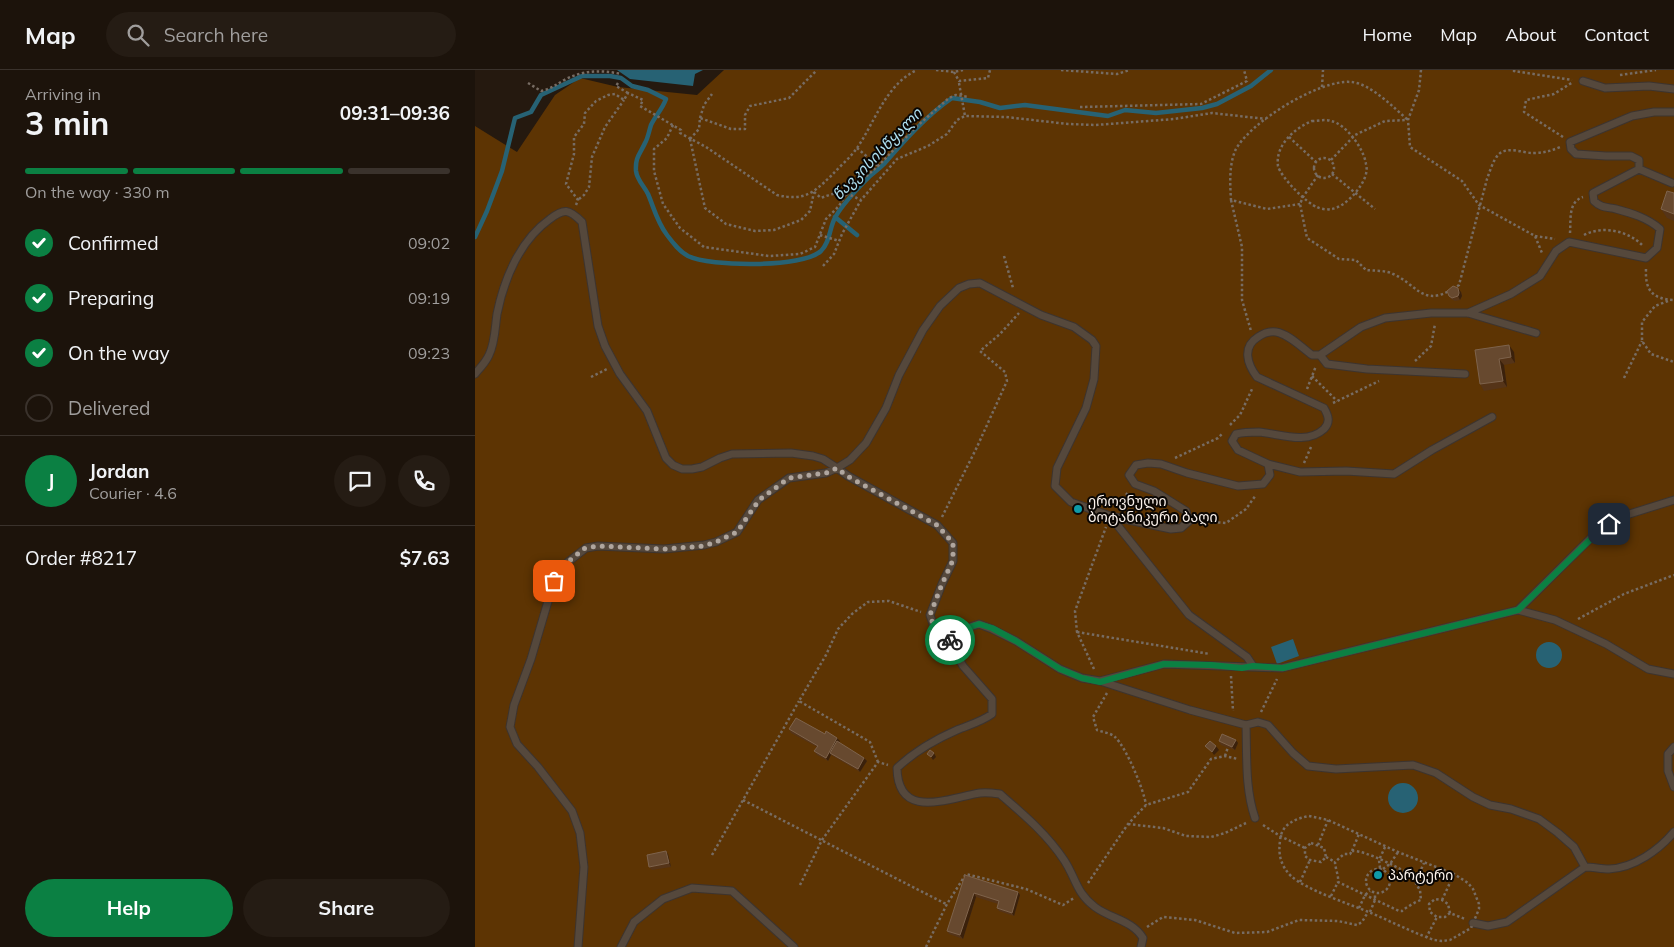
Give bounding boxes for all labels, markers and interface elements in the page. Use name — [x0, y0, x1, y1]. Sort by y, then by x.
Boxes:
search box — [106, 12, 456, 57]
text: Map — [25, 20, 76, 50]
icon: search — [124, 21, 152, 49]
text: Search here — [164, 23, 268, 47]
text: Home — [1362, 23, 1412, 46]
text: Map — [1440, 23, 1477, 46]
text: About — [1505, 23, 1556, 46]
text: Contact — [1584, 23, 1649, 46]
text: Arriving in — [25, 84, 101, 104]
text: 09:31–09:36 — [340, 101, 450, 125]
text: 3 min — [25, 103, 109, 143]
water label: წავკისისწყალი — [828, 103, 927, 204]
text: On the way · 330 m — [25, 182, 170, 202]
icon: check — [25, 229, 53, 257]
text: Confirmed — [68, 231, 159, 255]
text: 09:02 — [408, 233, 450, 253]
icon: check — [25, 284, 53, 312]
text: Preparing — [68, 286, 154, 310]
text: 09:19 — [408, 288, 450, 308]
icon: check — [25, 339, 53, 367]
text: On the way — [68, 341, 170, 365]
text: 09:23 — [408, 343, 450, 363]
text: Delivered — [68, 396, 150, 420]
button: chat — [334, 455, 386, 507]
button: phone — [398, 455, 450, 507]
text: Jordan — [89, 459, 149, 483]
text: J — [48, 469, 54, 493]
text: Courier · 4.6 — [89, 483, 177, 503]
place label: ეროვნული ბოტანიკური ბაღი — [1088, 492, 1217, 526]
marker: ეროვნული ბოტანიკური ბაღი — [1072, 503, 1084, 515]
pin — [1588, 503, 1630, 545]
icon: home — [1595, 510, 1623, 538]
text: Order #8217 — [25, 546, 137, 570]
text: $7.63 — [400, 546, 450, 570]
pin — [533, 560, 575, 602]
icon: bag — [540, 567, 568, 595]
courier — [925, 615, 975, 665]
icon: bike — [936, 626, 964, 654]
place label: პარტერი — [1388, 866, 1453, 884]
marker: პარტერი — [1372, 869, 1384, 881]
button: Help — [25, 879, 233, 937]
button: Share — [243, 879, 450, 937]

